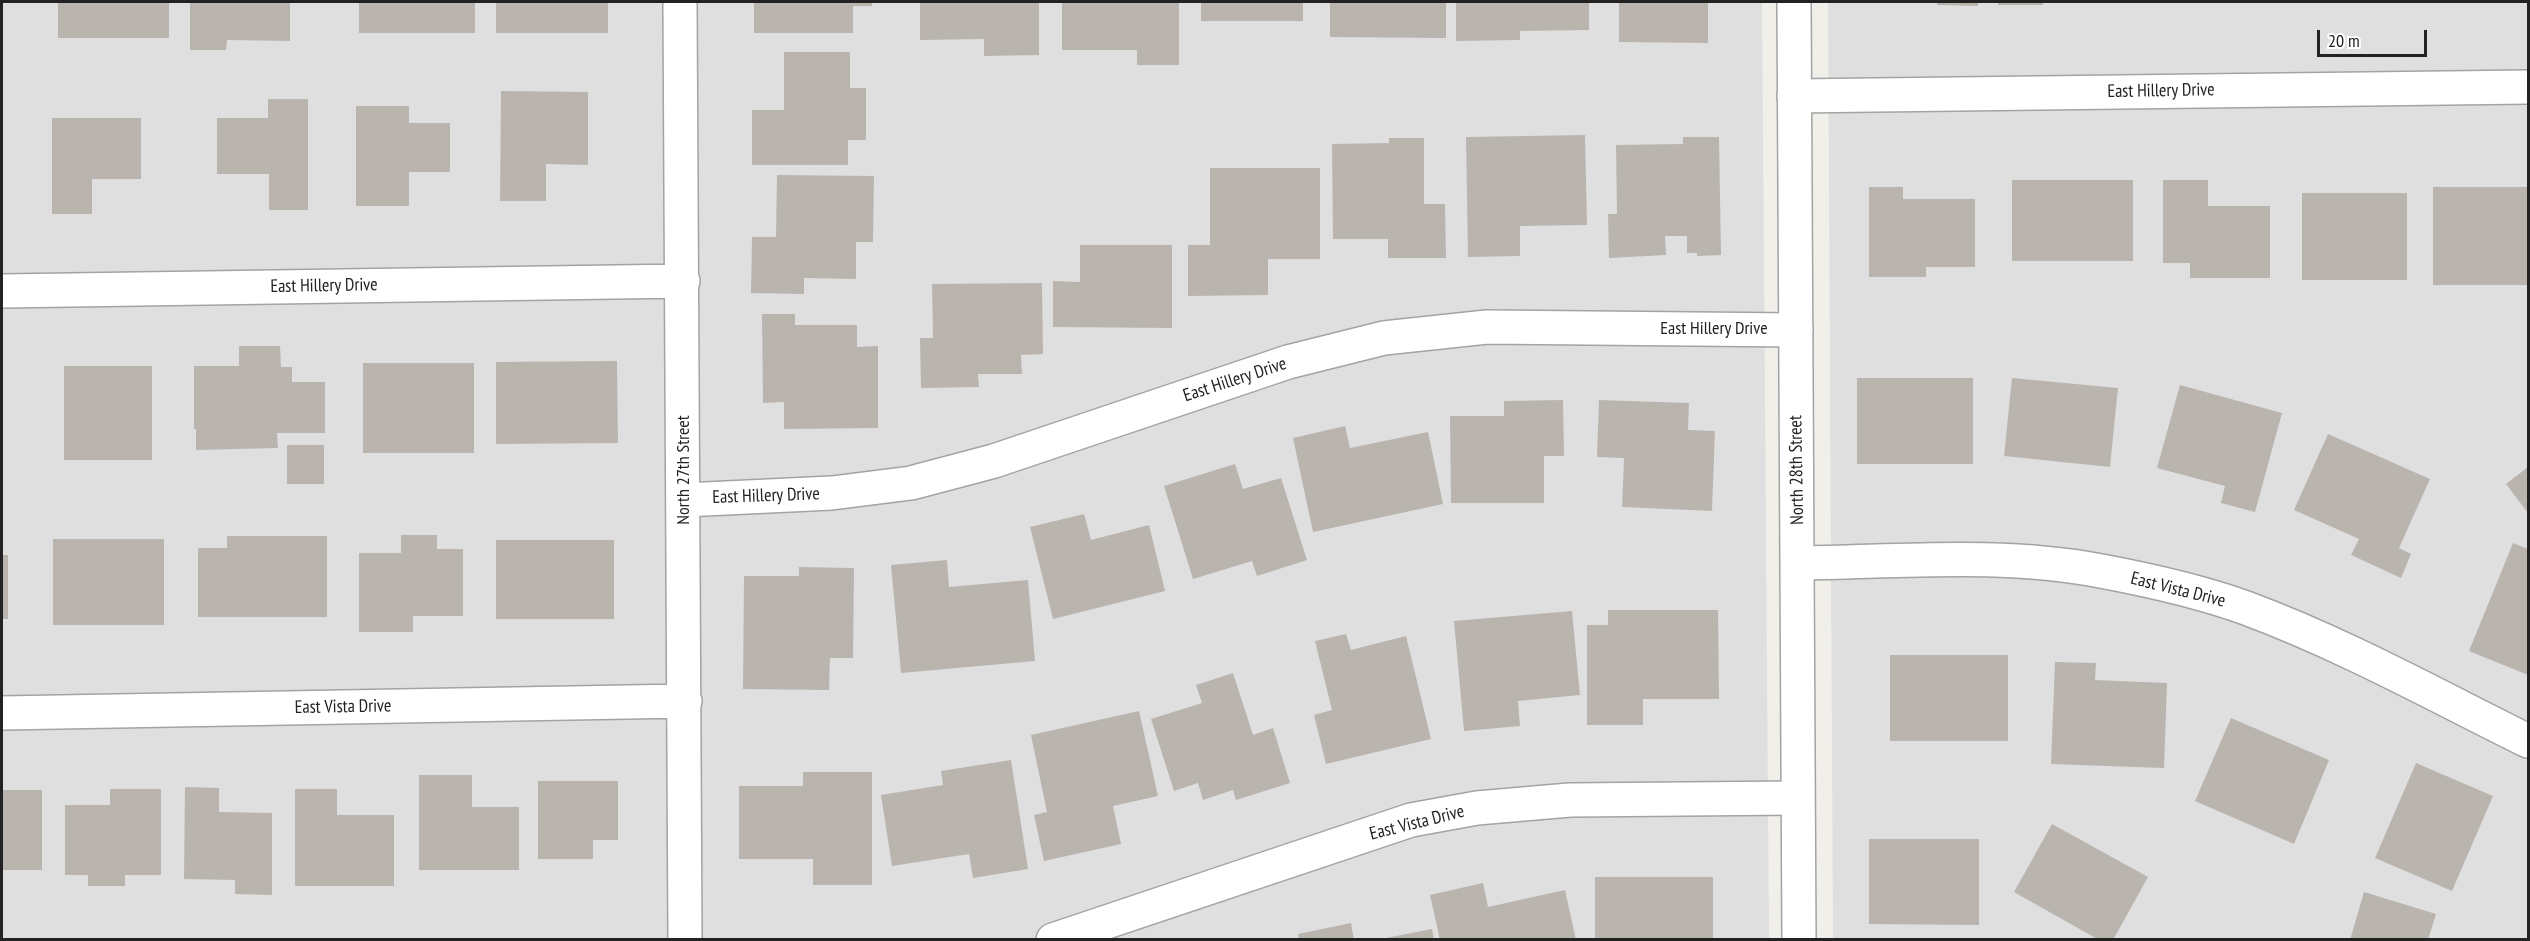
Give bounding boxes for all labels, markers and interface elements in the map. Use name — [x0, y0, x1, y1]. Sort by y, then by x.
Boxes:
scale bar — [2320, 18, 2430, 56]
text: 20 m — [2328, 29, 2360, 52]
street label: East Hillery Drive — [2107, 79, 2215, 103]
street label: East Hillery Drive — [270, 274, 378, 298]
street label: East Hillery Drive — [1660, 318, 1768, 340]
street label: East Hillery Drive — [1181, 353, 1289, 407]
street label: North 27th Street — [673, 415, 695, 525]
street label: North 28th Street — [1785, 415, 1809, 525]
street label: East Hillery Drive — [712, 483, 820, 509]
street label: East Vista Drive — [2128, 568, 2228, 612]
street label: East Vista Drive — [294, 695, 392, 719]
street label: East Vista Drive — [1367, 801, 1467, 845]

